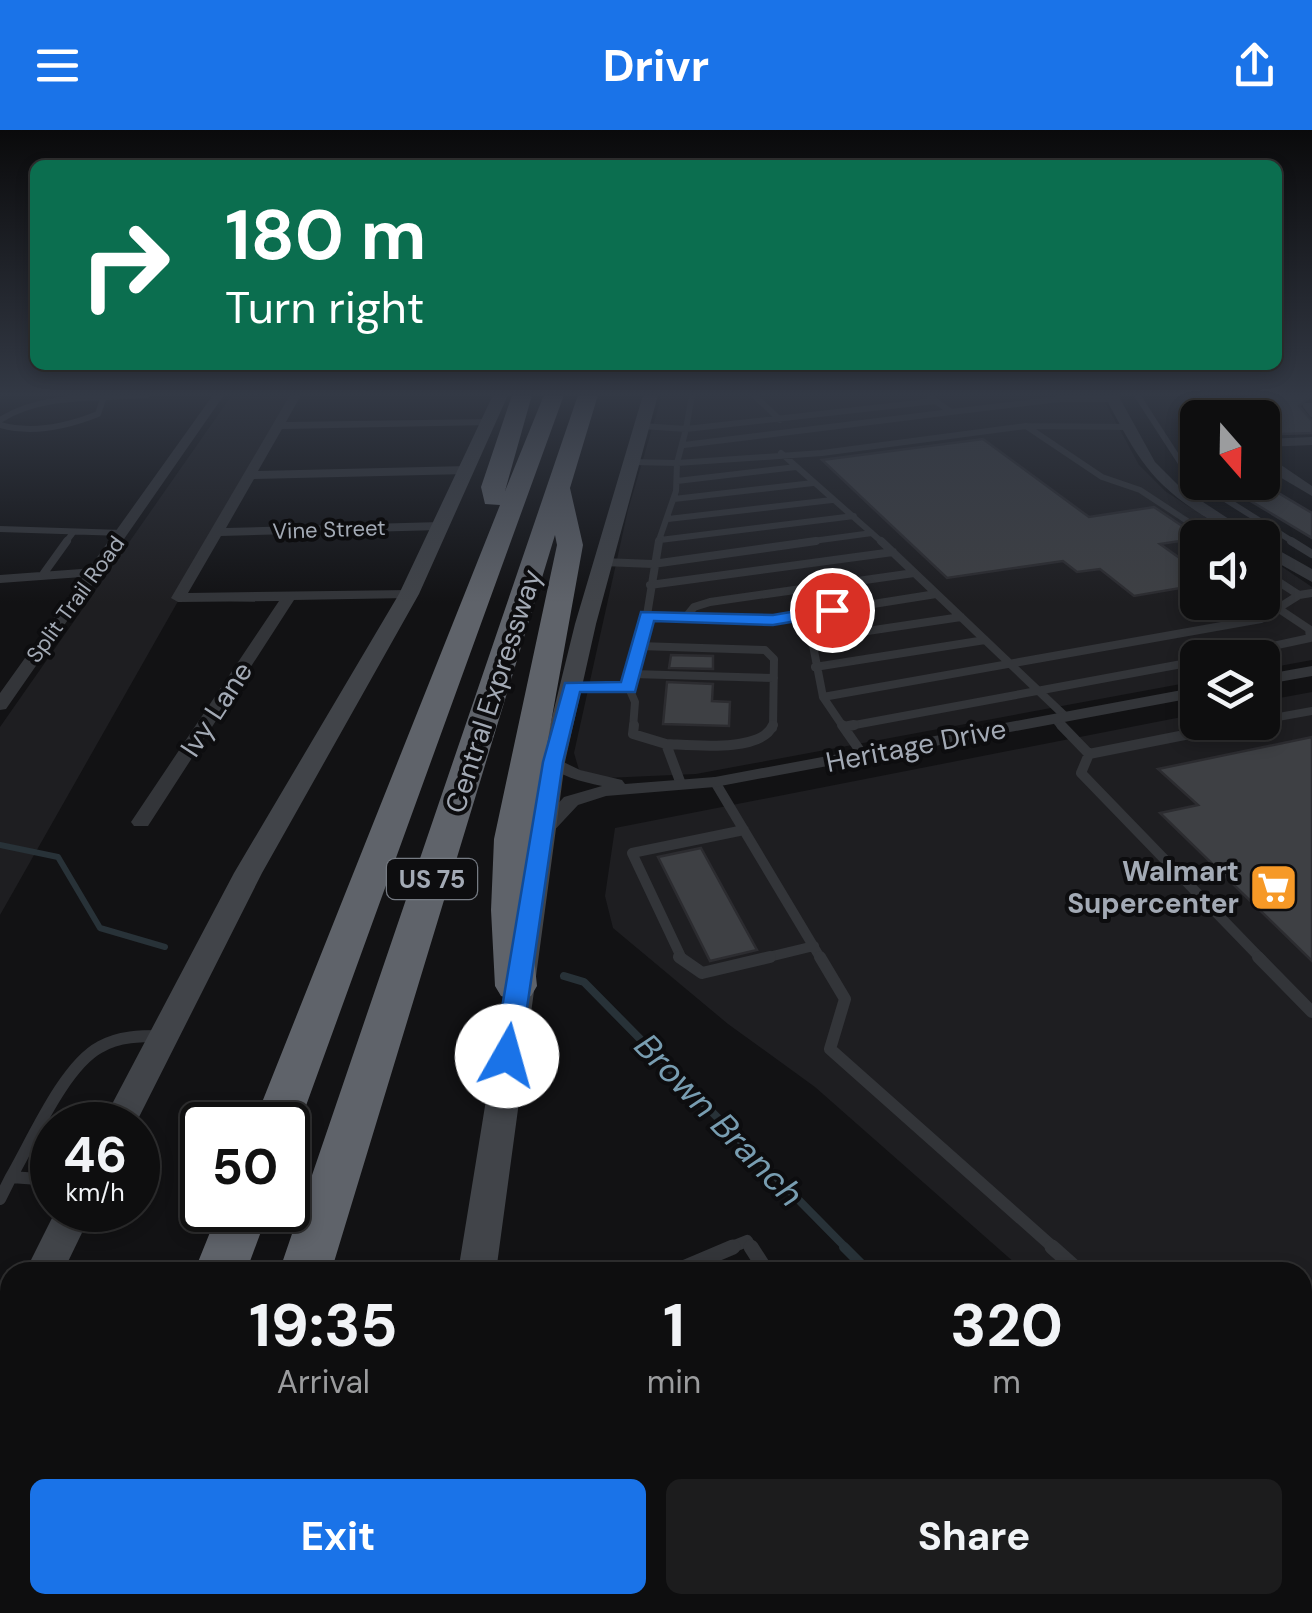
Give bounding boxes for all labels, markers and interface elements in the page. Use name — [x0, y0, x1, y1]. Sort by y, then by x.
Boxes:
text: Drivr — [603, 36, 709, 95]
icon: menu — [30, 38, 85, 93]
icon: share — [1227, 38, 1282, 93]
text: 180 m — [225, 190, 426, 281]
icon: right — [60, 200, 190, 330]
text: Turn right — [225, 278, 424, 337]
north arrow — [1180, 400, 1280, 500]
map controls — [1180, 400, 1280, 740]
street label: Vine Street — [272, 513, 386, 546]
button: sound — [1180, 520, 1280, 620]
street label: Split Trail Road — [20, 530, 131, 668]
street label: Central Expressway — [437, 565, 550, 818]
pin — [790, 568, 875, 653]
icon: arrive — [805, 583, 860, 638]
button: layers — [1180, 640, 1280, 740]
street label: Ivy Lane — [172, 655, 261, 764]
street label: Heritage Drive — [823, 710, 1009, 781]
place label: Walmart Supercenter — [1067, 853, 1239, 922]
road number: US 75 — [387, 859, 477, 899]
supermarket icon: Walmart Supercenter — [1248, 861, 1300, 913]
position arrow — [455, 1004, 559, 1108]
water label: Brown Branch — [625, 1023, 813, 1217]
speed limit sign: 50 — [180, 1102, 310, 1232]
text: 46 — [63, 1122, 127, 1188]
text: km/h — [65, 1176, 125, 1209]
text: 19:35 — [249, 1286, 398, 1365]
text: 1 — [663, 1286, 685, 1365]
text: 320 — [950, 1286, 1063, 1365]
text: Arrival — [277, 1361, 370, 1403]
text: min — [647, 1361, 701, 1403]
text: m — [992, 1361, 1021, 1403]
button: Exit — [30, 1479, 646, 1594]
button: Share — [666, 1479, 1282, 1594]

